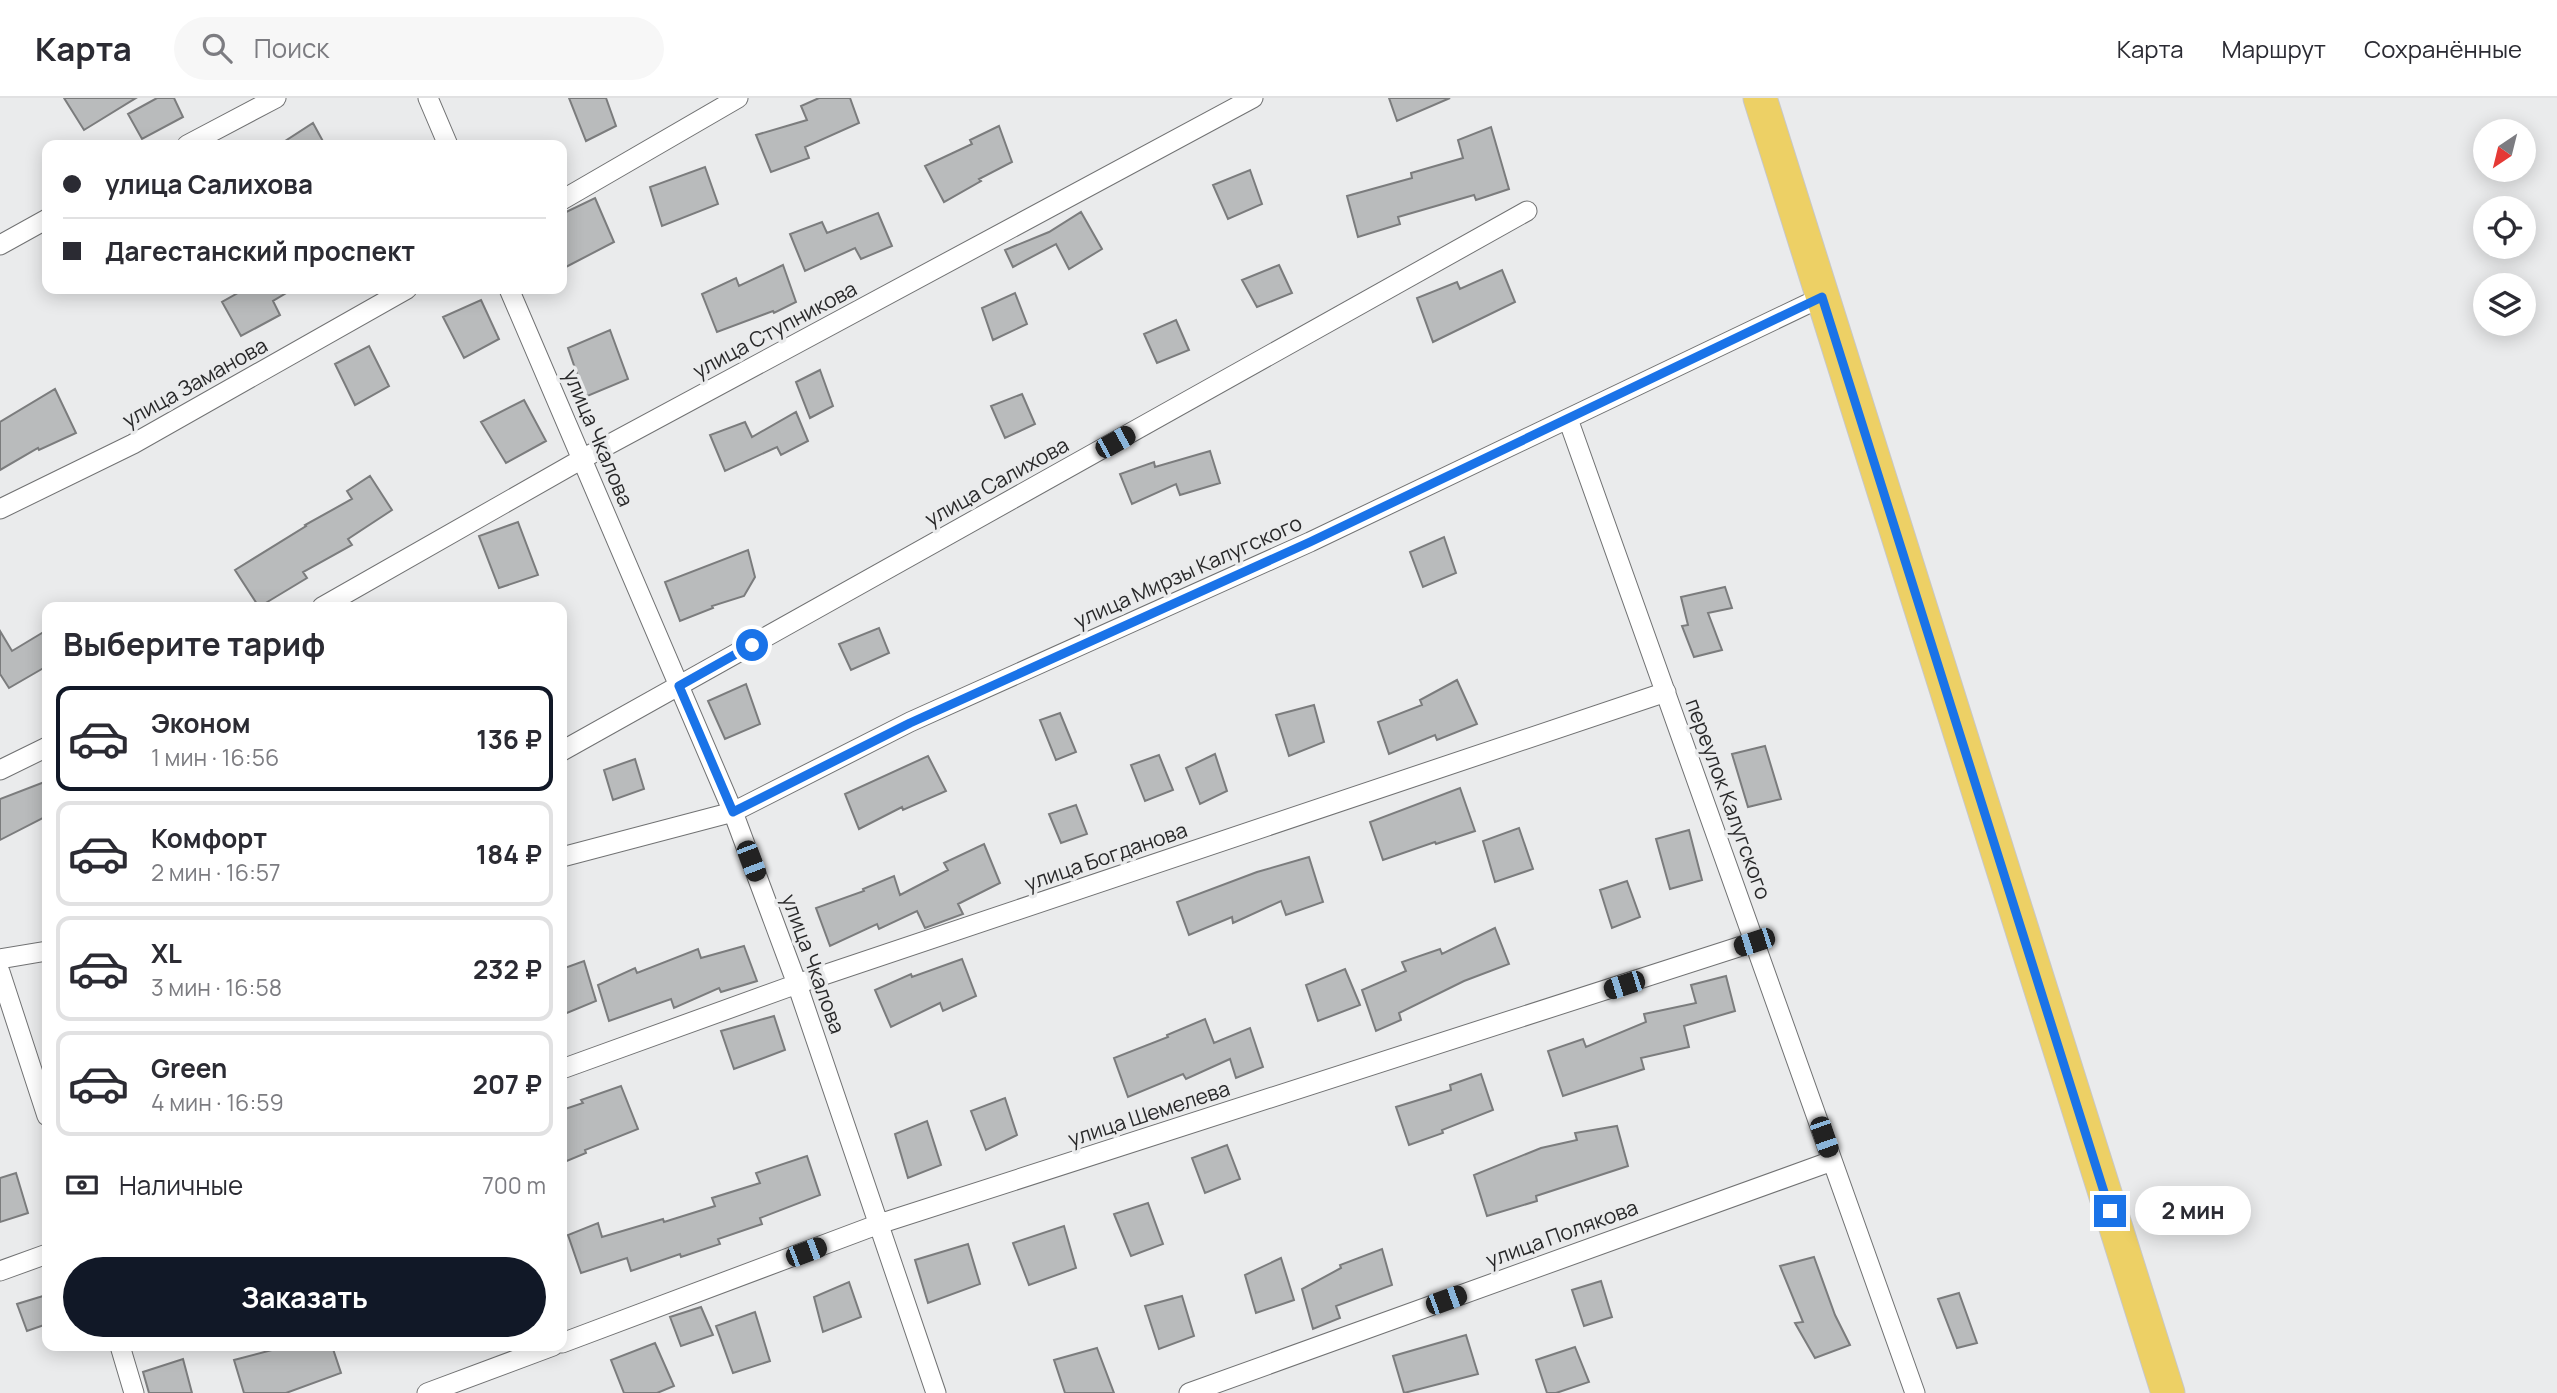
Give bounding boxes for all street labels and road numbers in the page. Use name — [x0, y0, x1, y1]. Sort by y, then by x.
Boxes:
street label: улица Ступникова — [688, 274, 861, 384]
street label: улица Заманова — [117, 331, 272, 434]
street label: улица Чкалова — [557, 365, 640, 511]
street label: улица Салихова — [920, 430, 1073, 532]
street label: улица Мирзы Калугского — [1069, 508, 1306, 634]
street label: переулок Калугского — [1680, 694, 1778, 903]
street label: улица Богданова — [1021, 815, 1191, 897]
street label: улица Чкалова — [776, 890, 852, 1037]
street label: улица Шемелева — [1064, 1074, 1233, 1152]
street label: улица Полякова — [1482, 1193, 1641, 1274]

